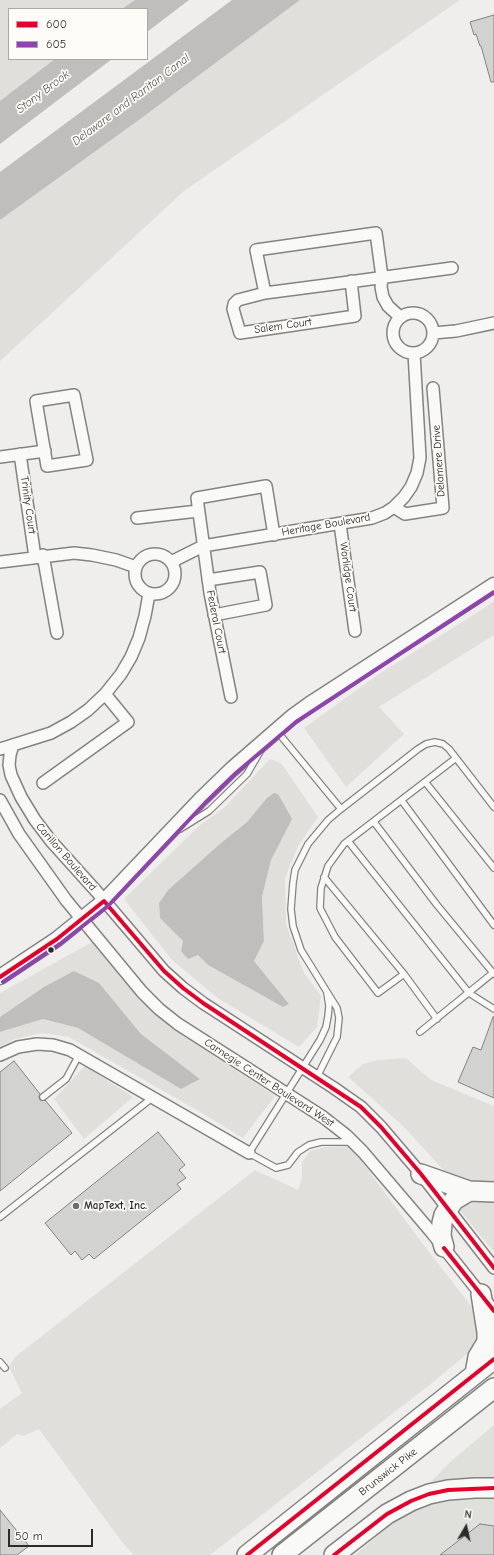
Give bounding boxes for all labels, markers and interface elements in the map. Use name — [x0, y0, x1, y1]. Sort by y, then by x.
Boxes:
legend — [8, 8, 148, 60]
text: 600 — [46, 17, 67, 31]
text: 605 — [46, 37, 66, 51]
water label: Delaware and Raritan Canal — [69, 51, 193, 149]
water label: Stony Brook — [14, 67, 72, 117]
street label: Salem Court — [253, 315, 313, 337]
street label: Delamere Drive — [430, 425, 448, 497]
street label: Trinity Court — [17, 475, 39, 535]
street label: Heritage Boulevard — [281, 511, 371, 539]
street label: Worlidge Court — [337, 541, 359, 613]
street label: Federal Court — [203, 589, 229, 655]
street label: Carillon Boulevard — [33, 820, 99, 894]
unlabelled marker — [46, 945, 56, 955]
street label: Carnegie Center Boulevard West — [201, 1036, 337, 1130]
place label: MapText, Inc. — [84, 1199, 147, 1213]
marker: MapText, Inc. — [71, 1201, 81, 1211]
street label: Brunswick Pike — [356, 1445, 420, 1499]
north arrow — [446, 1507, 486, 1547]
text: N — [463, 1508, 473, 1522]
scale bar — [10, 1521, 95, 1547]
text: 50 m — [15, 1529, 43, 1543]

